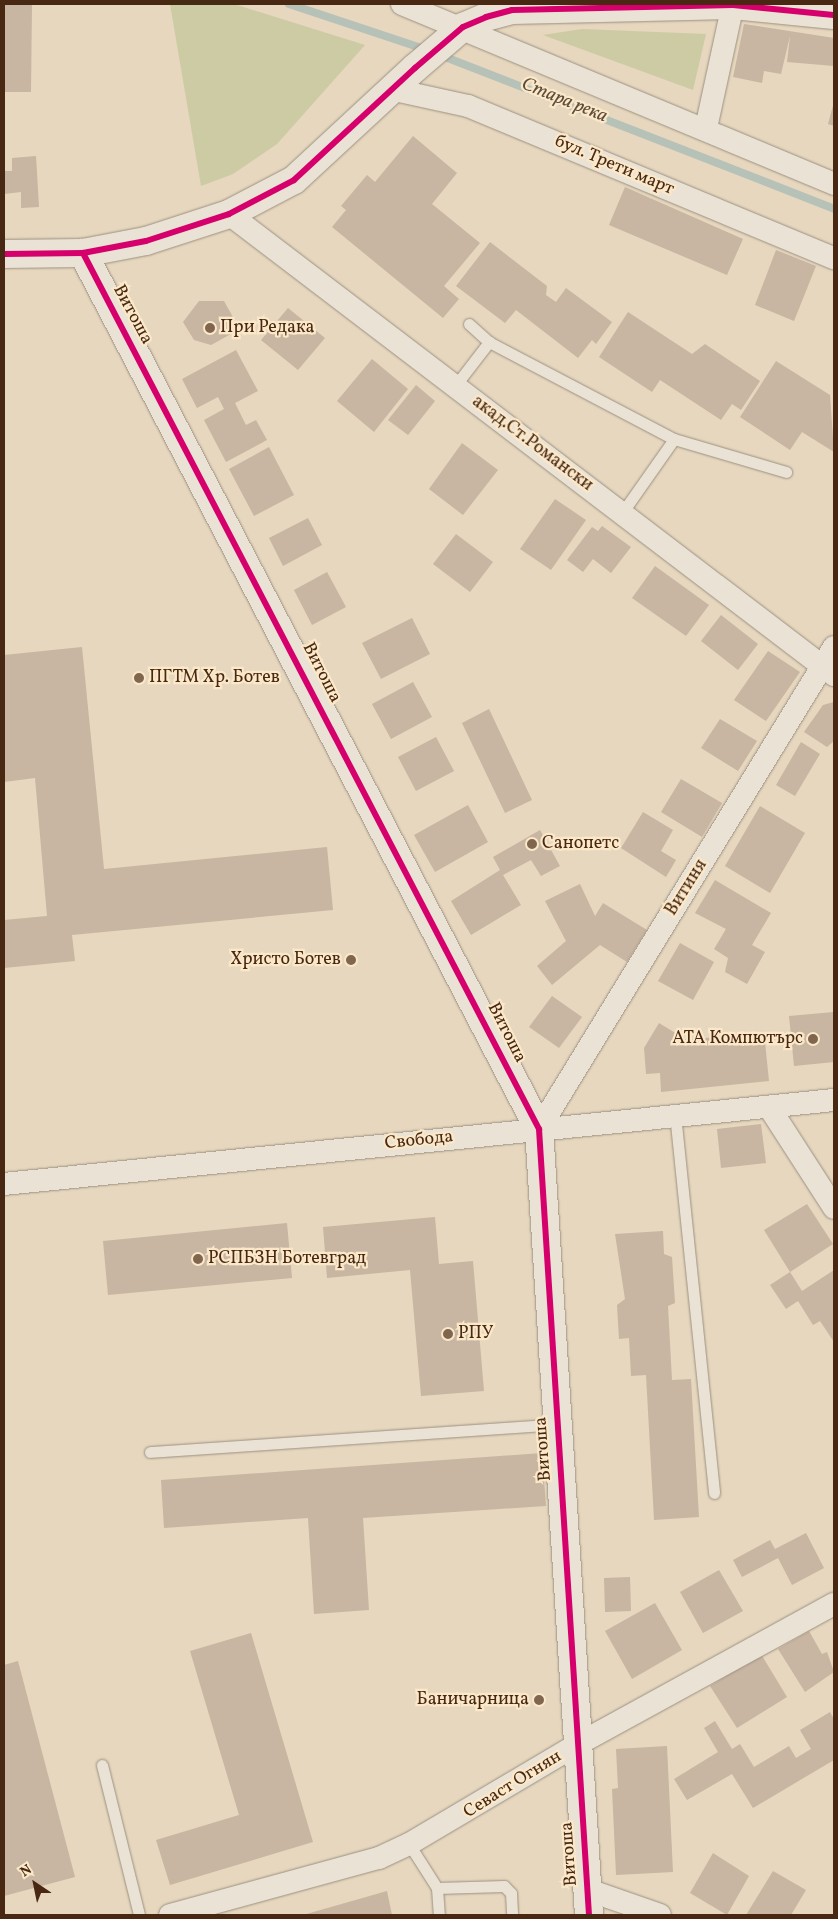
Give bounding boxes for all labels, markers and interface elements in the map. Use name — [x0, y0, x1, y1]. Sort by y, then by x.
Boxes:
water label: Стара река — [518, 73, 610, 129]
street label: бул. Трети март — [551, 131, 677, 201]
street label: Витоша — [107, 281, 157, 349]
place label: При Редака — [220, 317, 315, 339]
marker: При Редака — [204, 322, 216, 334]
street label: акад.Ст.Романски — [467, 391, 597, 497]
street label: Витоша — [297, 639, 345, 707]
place label: ПГТМ Хр. Ботев — [149, 667, 280, 689]
marker: ПГТМ Хр. Ботев — [133, 672, 145, 684]
place label: Санопетс — [542, 833, 619, 855]
marker: Санопетс — [526, 838, 538, 850]
street label: Витиня — [661, 856, 713, 920]
place label: Христо Ботев — [230, 949, 341, 971]
marker: Христо Ботев — [345, 954, 357, 966]
street label: Витоша — [482, 999, 530, 1067]
place label: АТА Компютърс — [672, 1028, 803, 1050]
marker: АТА Компютърс — [807, 1033, 819, 1045]
street label: Свобода — [384, 1127, 454, 1155]
place label: РСПБЗН Ботевград — [208, 1248, 366, 1270]
marker: РСПБЗН Ботевград — [192, 1253, 204, 1265]
place label: РПУ — [458, 1323, 493, 1345]
marker: РПУ — [442, 1328, 454, 1340]
street label: Витоша — [531, 1416, 557, 1482]
place label: Баничарница — [417, 1689, 529, 1711]
marker: Баничарница — [533, 1694, 545, 1706]
street label: Севаст Огнян — [460, 1746, 566, 1824]
street label: Витоша — [557, 1821, 583, 1887]
north arrow — [10, 1859, 60, 1909]
text: N — [17, 1860, 36, 1882]

